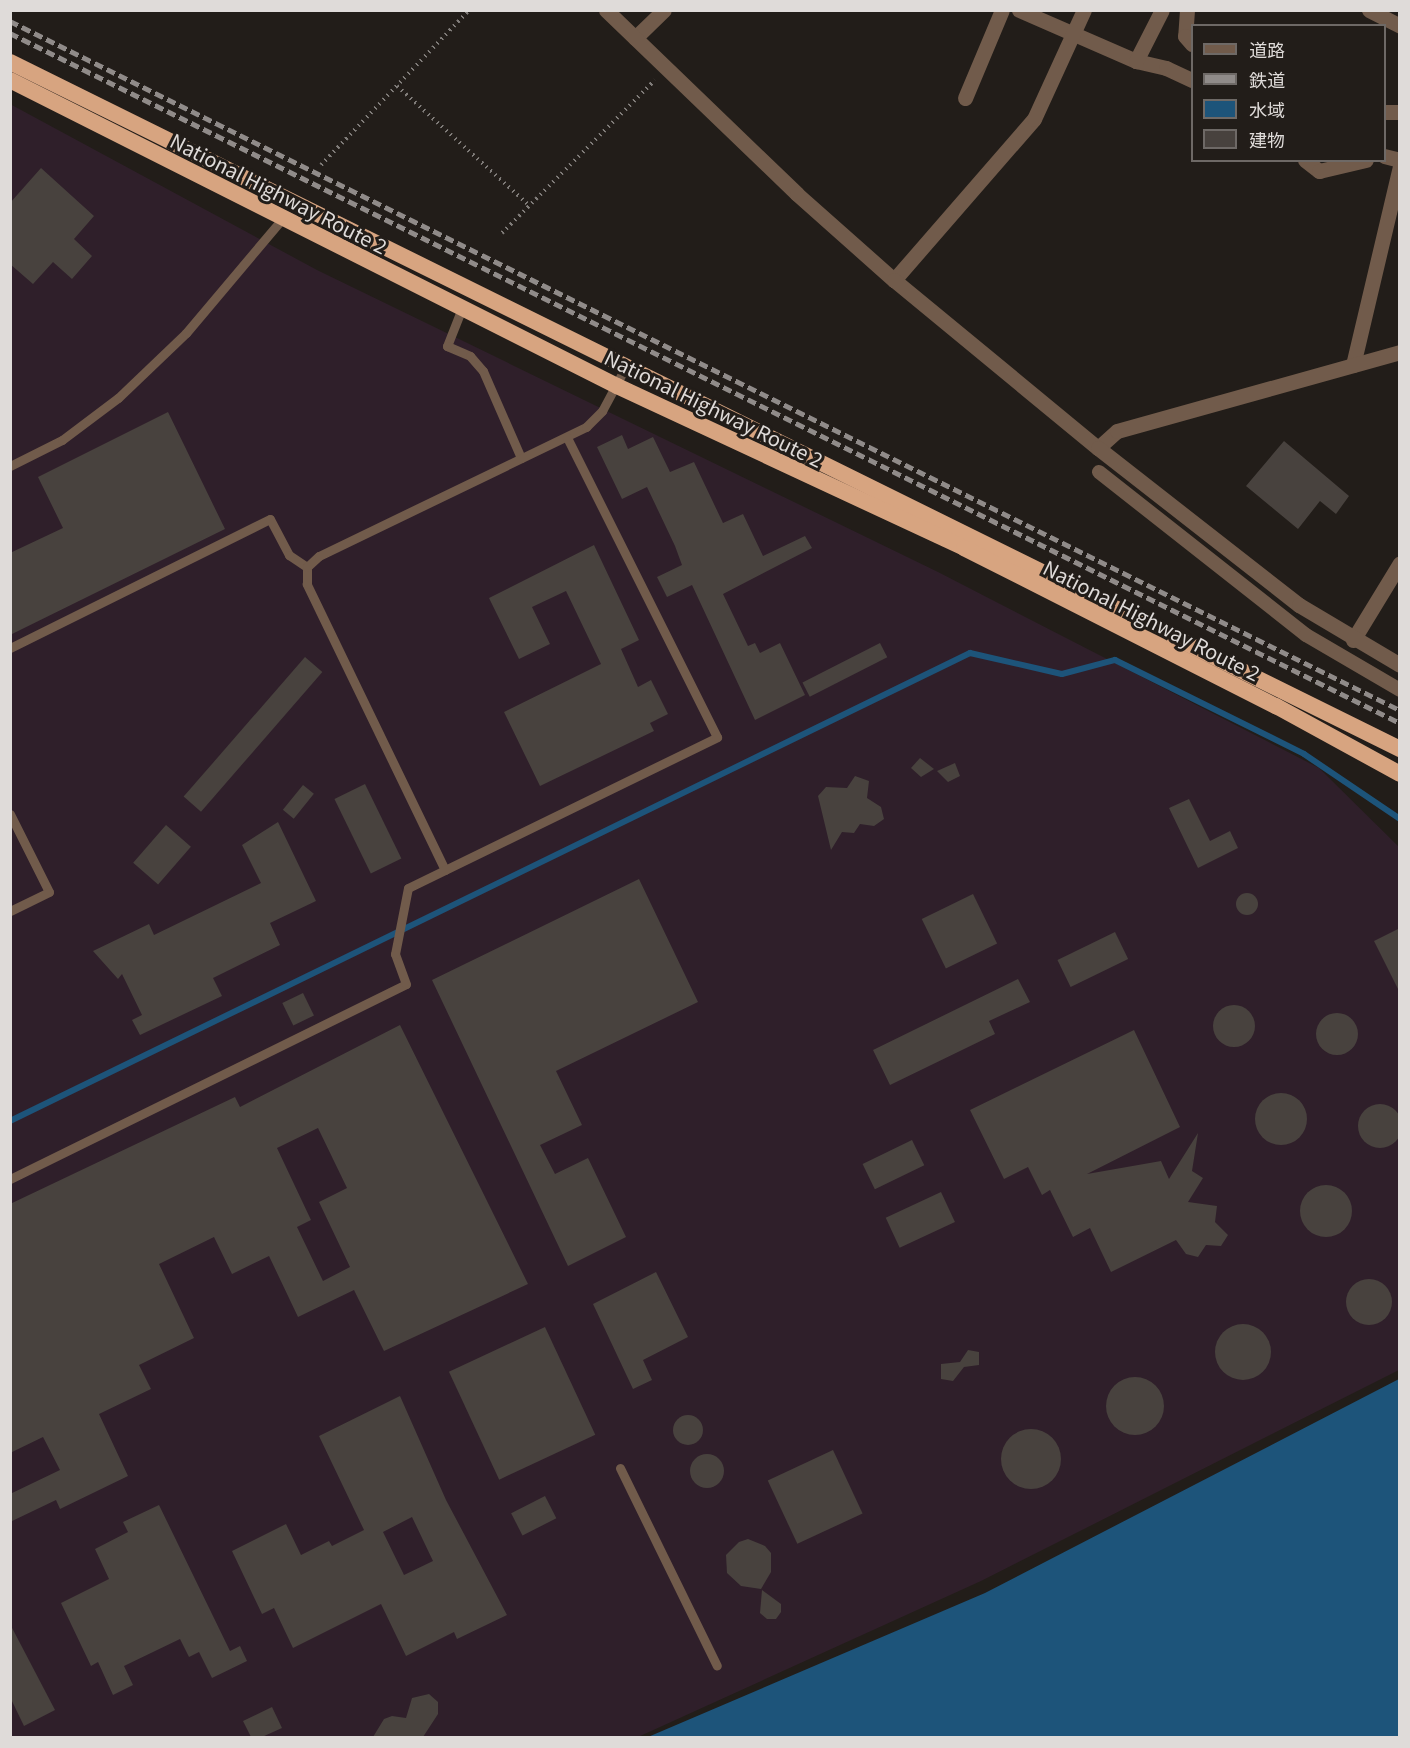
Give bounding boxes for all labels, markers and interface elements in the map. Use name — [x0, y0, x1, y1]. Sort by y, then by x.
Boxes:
legend — [1191, 24, 1386, 162]
text: 道路 — [1249, 36, 1285, 62]
text: 鉄道 — [1249, 66, 1285, 92]
text: 水域 — [1249, 96, 1285, 122]
text: 建物 — [1249, 126, 1285, 152]
street label: National Highway Route 2 — [167, 128, 391, 258]
street label: National Highway Route 2 — [601, 345, 827, 471]
street label: National Highway Route 2 — [1040, 555, 1264, 685]

